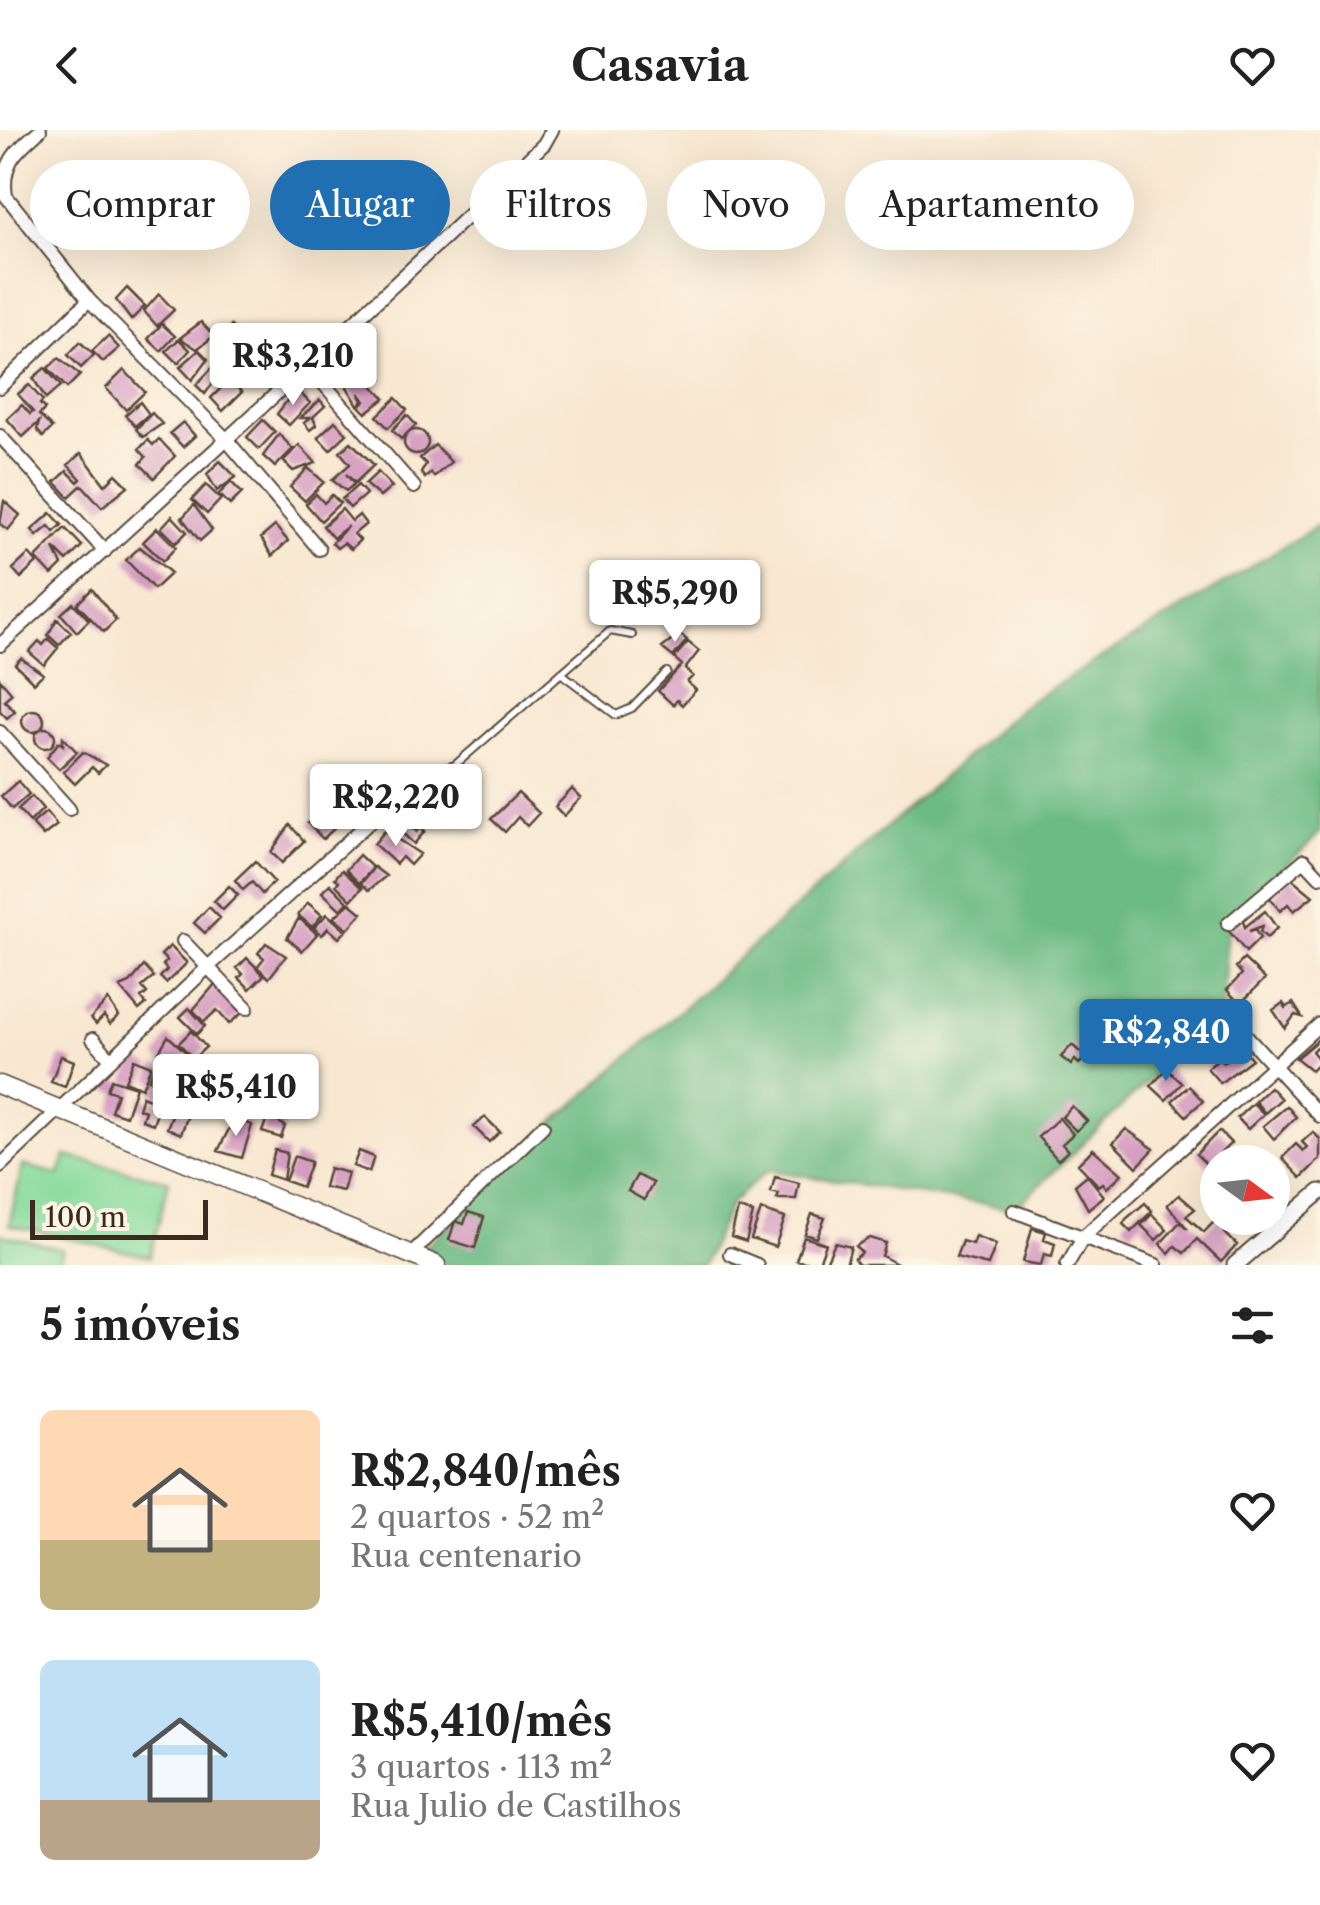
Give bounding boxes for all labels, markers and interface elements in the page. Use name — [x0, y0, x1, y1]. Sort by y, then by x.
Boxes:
text: Casavia — [571, 37, 749, 93]
icon: back — [40, 38, 95, 93]
icon: heart — [1225, 38, 1280, 93]
chip: Comprar — [30, 160, 250, 250]
chip: Alugar — [270, 160, 450, 250]
chip: Filtros — [470, 160, 647, 250]
chip: Novo — [667, 160, 825, 250]
chip: Apartamento — [845, 160, 1134, 250]
pin: R$3,210 — [201, 323, 385, 408]
text: R$3,210 — [232, 336, 354, 375]
pin: R$5,290 — [583, 560, 767, 645]
text: R$5,290 — [611, 573, 739, 612]
pin: R$2,220 — [304, 764, 488, 849]
text: R$2,220 — [332, 777, 460, 816]
pin: R$2,840 — [1074, 999, 1258, 1084]
text: R$2,840 — [1101, 1012, 1231, 1051]
pin: R$5,410 — [144, 1054, 328, 1139]
text: R$5,410 — [175, 1067, 297, 1106]
north arrow — [1200, 1145, 1290, 1235]
map controls — [1200, 1145, 1290, 1235]
scale bar — [30, 1195, 208, 1240]
text: 100 m — [45, 1200, 126, 1234]
icon: filters — [1225, 1298, 1280, 1353]
text: 5 imóveis — [40, 1299, 241, 1351]
text: R$2,840/mês — [350, 1445, 621, 1497]
icon: home — [120, 1450, 240, 1570]
icon: heart — [1225, 1483, 1280, 1538]
text: 2 quartos · 52 m² — [350, 1497, 604, 1536]
text: Rua centenario — [350, 1536, 582, 1575]
text: R$5,410/mês — [350, 1695, 612, 1747]
icon: home — [120, 1700, 240, 1820]
icon: heart — [1225, 1733, 1280, 1788]
text: 3 quartos · 113 m² — [350, 1747, 612, 1786]
text: Rua Julio de Castilhos — [350, 1786, 682, 1825]

